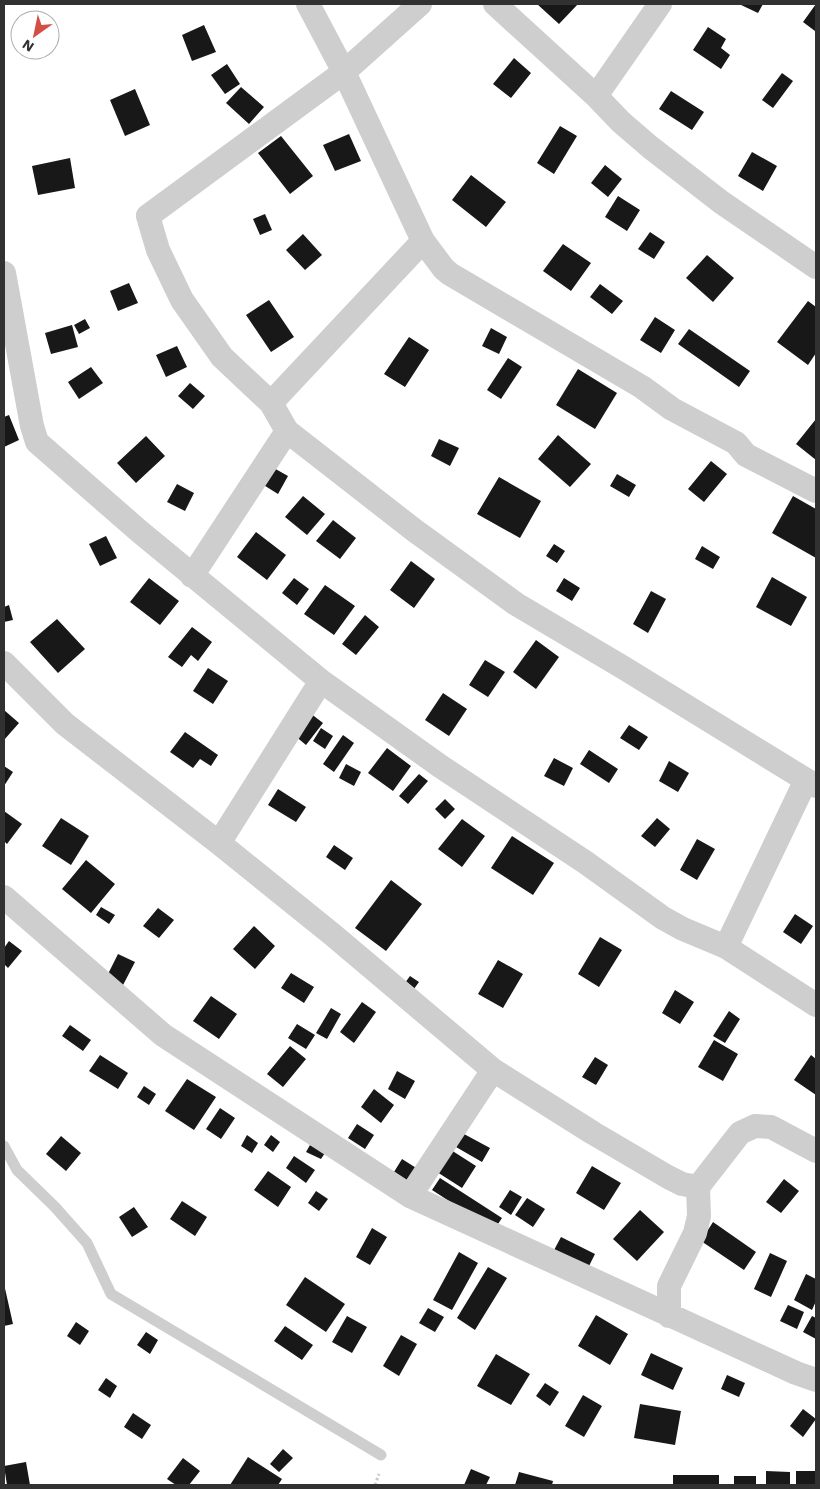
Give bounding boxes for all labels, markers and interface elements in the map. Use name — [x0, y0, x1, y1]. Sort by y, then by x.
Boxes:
north arrow — [10, 10, 60, 60]
text: N — [19, 36, 37, 55]

